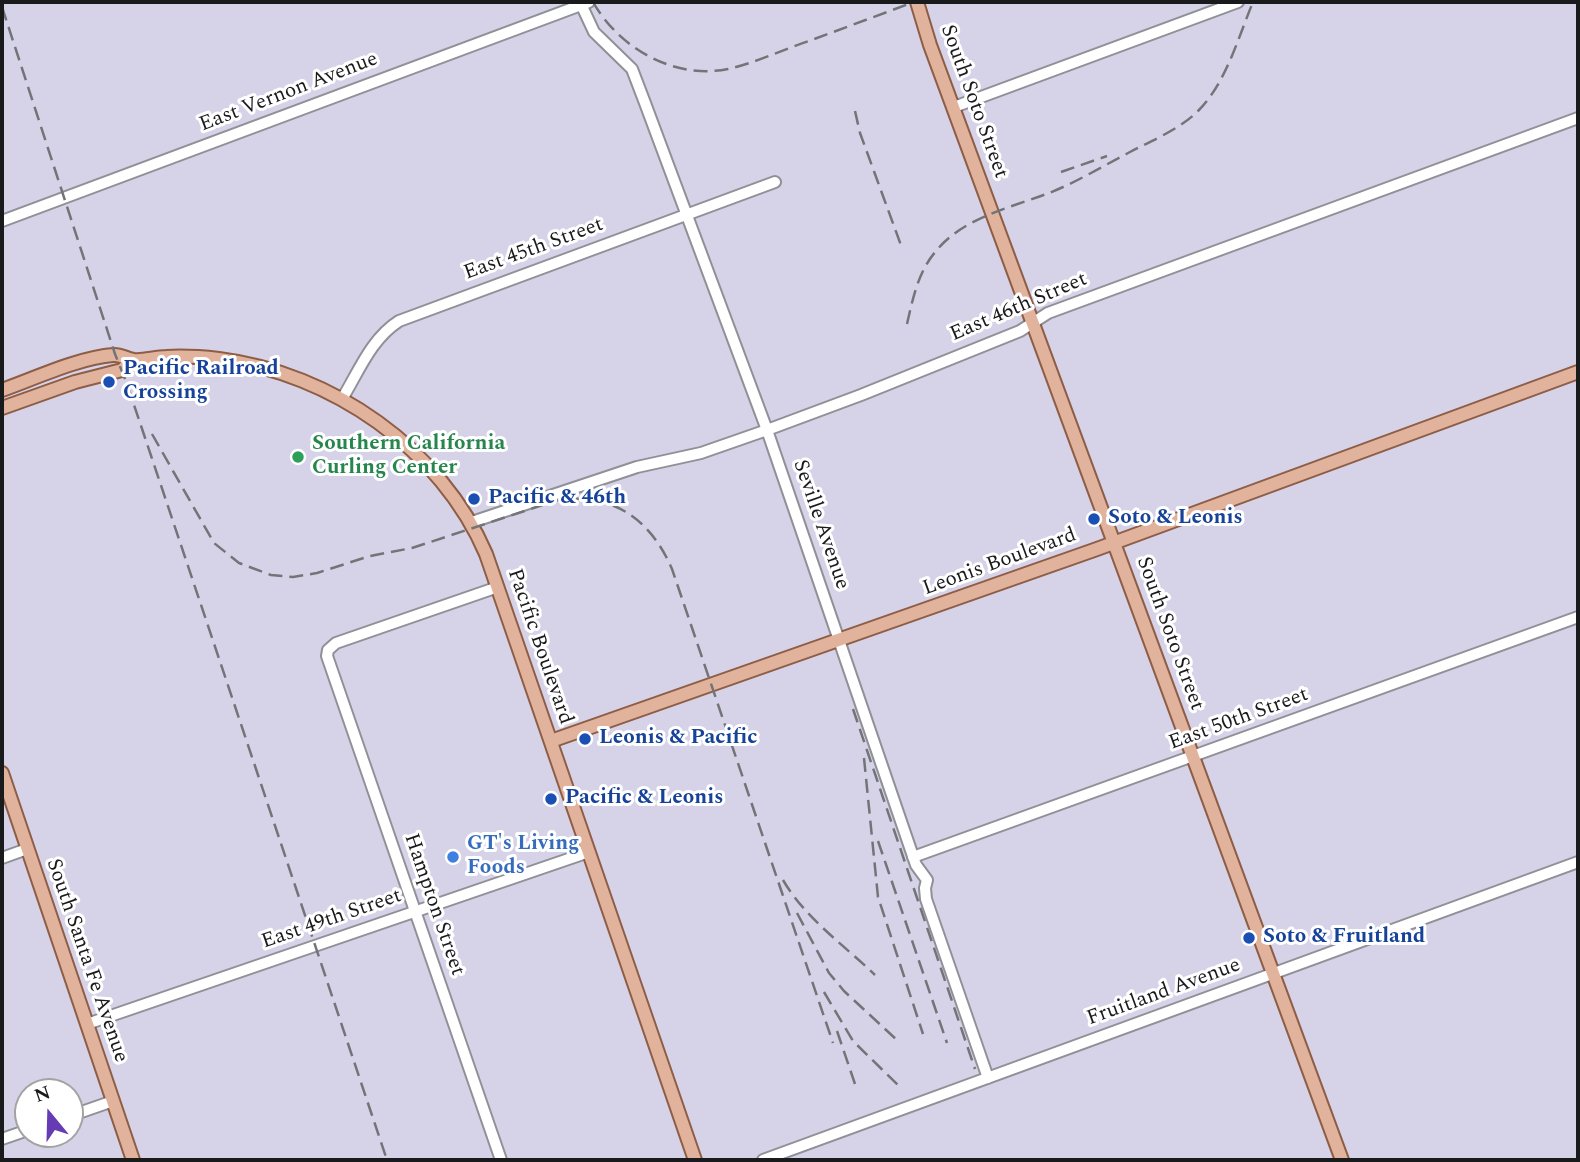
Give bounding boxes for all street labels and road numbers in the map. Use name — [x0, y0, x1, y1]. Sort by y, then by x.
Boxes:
street label: South Soto Street — [934, 22, 1012, 182]
street label: East Vernon Avenue — [196, 47, 382, 139]
street label: East 45th Street — [461, 213, 607, 287]
street label: East 46th Street — [947, 268, 1091, 348]
street label: Seville Avenue — [786, 457, 854, 593]
street label: Leonis Boulevard — [920, 524, 1080, 602]
street label: South Soto Street — [1130, 554, 1208, 714]
street label: Pacific Boulevard — [501, 566, 577, 728]
street label: East 50th Street — [1166, 683, 1312, 757]
street label: Hampton Street — [397, 831, 469, 979]
street label: South Santa Fe Avenue — [39, 856, 133, 1066]
street label: East 49th Street — [259, 884, 405, 956]
street label: Fruitland Avenue — [1084, 954, 1244, 1032]

